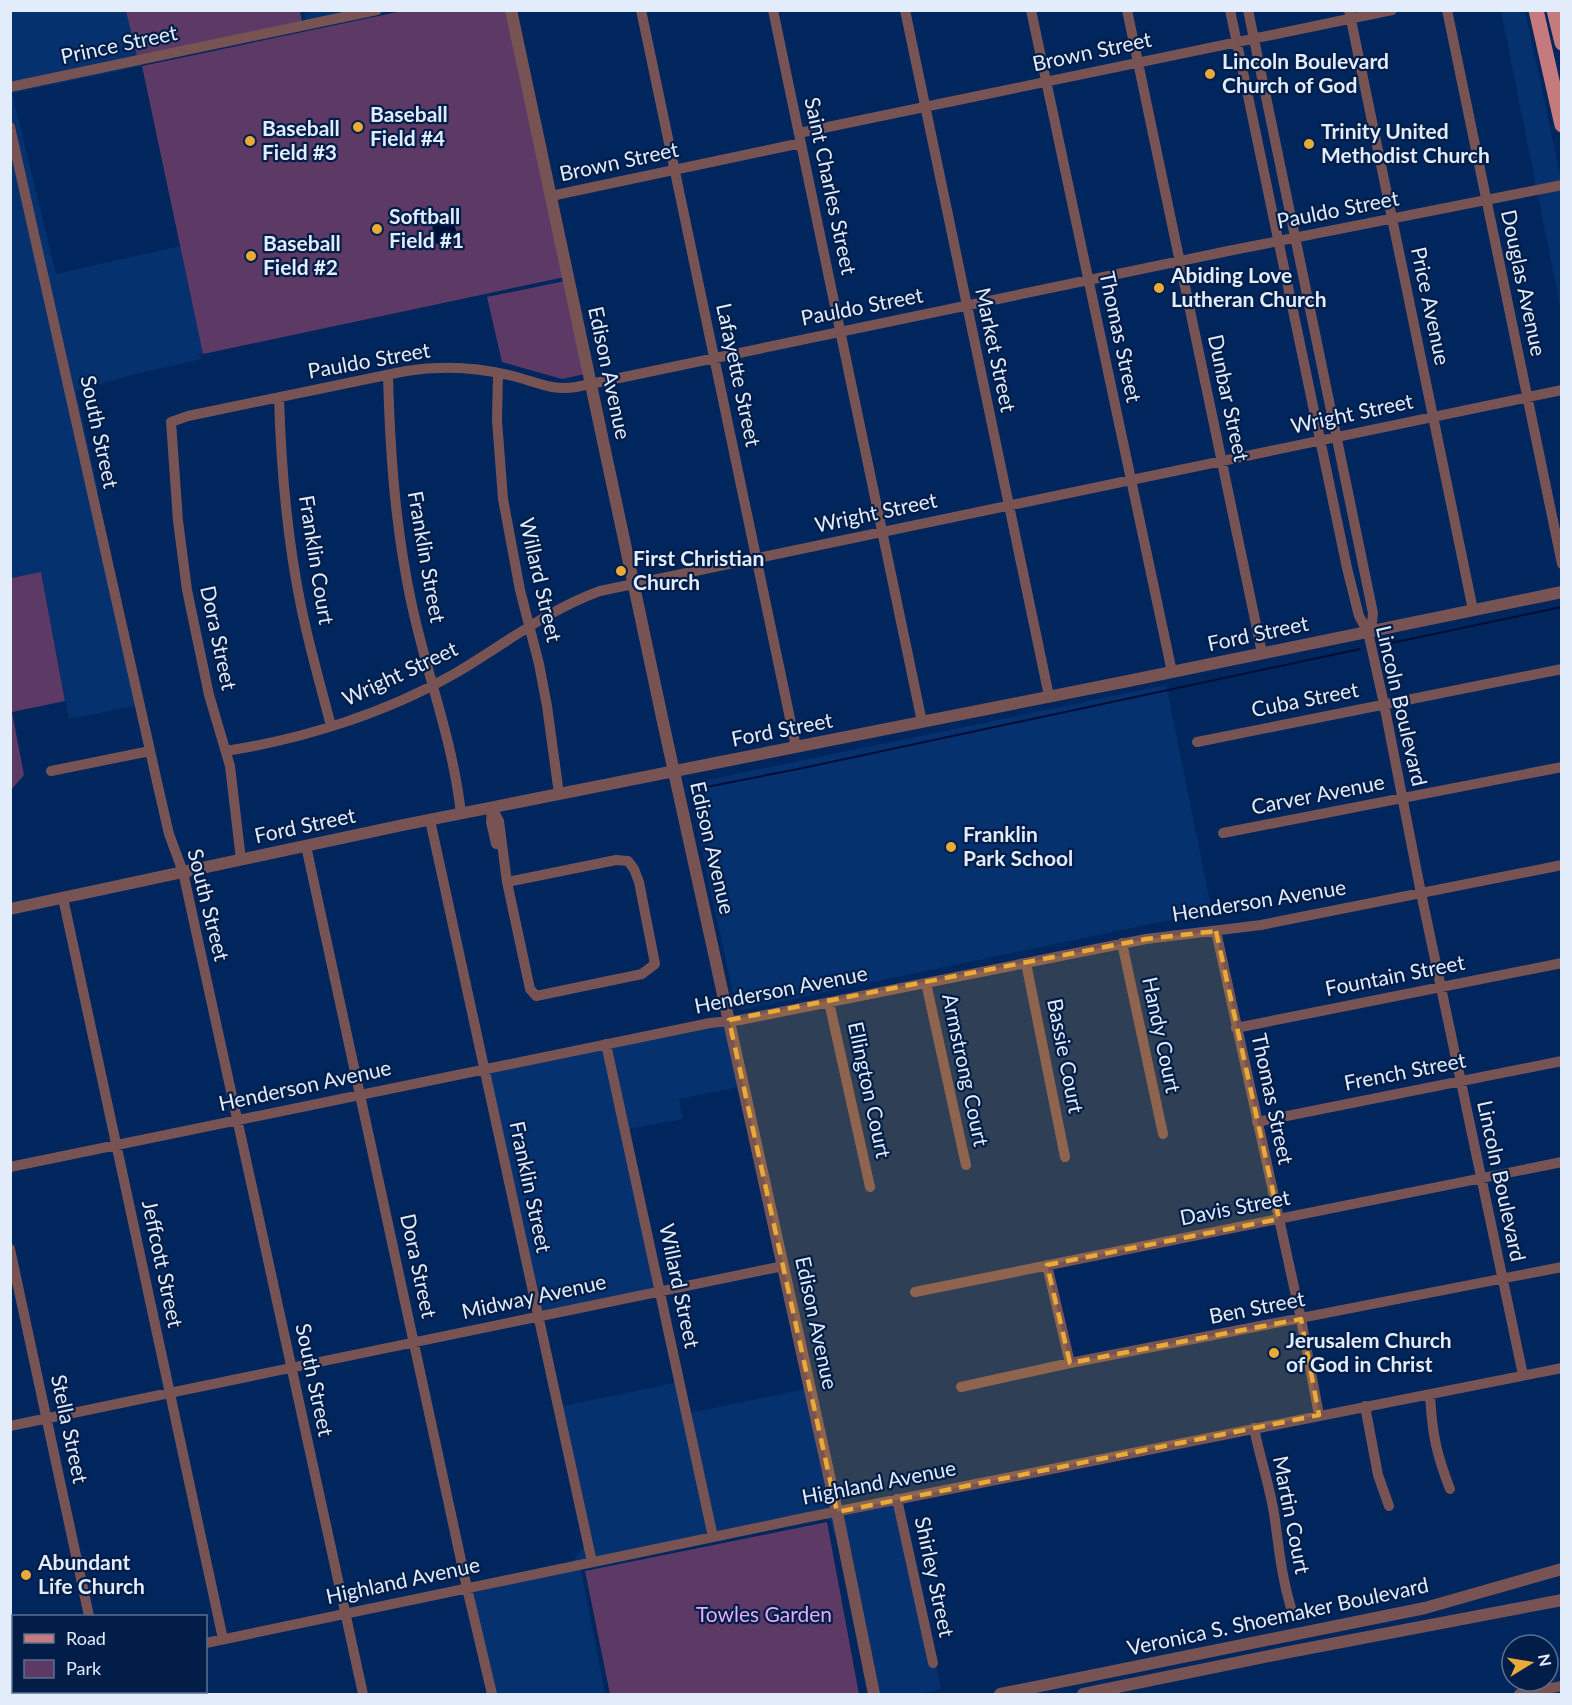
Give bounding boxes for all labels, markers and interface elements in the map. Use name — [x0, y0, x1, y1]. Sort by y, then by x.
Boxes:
street label: Prince Street — [58, 19, 180, 68]
street label: Brown Street — [1030, 26, 1154, 75]
place label: Lincoln Boulevard Church of God — [1222, 48, 1389, 97]
marker: Lincoln Boulevard Church of God — [1203, 67, 1217, 81]
street label: Saint Charles Street — [800, 95, 863, 277]
place label: Baseball Field #4 — [370, 101, 448, 150]
place label: Baseball Field #3 — [262, 115, 340, 164]
place label: Trinity United Methodist Church — [1321, 118, 1490, 167]
marker: Baseball Field #4 — [351, 120, 365, 134]
marker: Baseball Field #3 — [243, 134, 257, 148]
street label: Brown Street — [557, 136, 681, 185]
marker: Trinity United Methodist Church — [1302, 137, 1316, 151]
street label: Pauldo Street — [1275, 184, 1401, 233]
place label: Softball Field #1 — [389, 203, 464, 252]
street label: Douglas Avenue — [1497, 207, 1552, 358]
marker: Softball Field #1 — [370, 222, 384, 236]
place label: Baseball Field #2 — [263, 230, 341, 279]
street label: Price Avenue — [1407, 244, 1456, 367]
marker: Baseball Field #2 — [244, 249, 258, 263]
place label: Abiding Love Lutheran Church — [1170, 262, 1327, 311]
street label: Thomas Street — [1095, 269, 1148, 405]
street label: Pauldo Street — [799, 281, 925, 330]
marker: Abiding Love Lutheran Church — [1152, 281, 1166, 295]
street label: Market Street — [971, 285, 1022, 415]
street label: Lafayette Street — [712, 301, 767, 449]
street label: Edison Avenue — [584, 304, 637, 442]
street label: Dunbar Street — [1204, 332, 1255, 464]
street label: Pauldo Street — [306, 336, 432, 383]
street label: South Street — [76, 373, 125, 491]
street label: Wright Street — [1288, 387, 1415, 438]
street label: Wright Street — [812, 486, 939, 537]
street label: Franklin Street — [404, 489, 451, 625]
street label: Franklin Court — [295, 493, 340, 627]
street label: Willard Street — [515, 515, 568, 645]
place label: First Christian Church — [633, 545, 764, 594]
marker: First Christian Church — [614, 564, 628, 578]
street label: Dora Street — [196, 583, 243, 693]
street label: Ford Street — [1205, 610, 1311, 655]
street label: Lincoln Boulevard — [1372, 623, 1433, 788]
street label: Wright Street — [338, 635, 461, 710]
street label: Cuba Street — [1249, 676, 1361, 721]
street label: Ford Street — [729, 706, 835, 751]
street label: Carver Avenue — [1249, 768, 1386, 819]
street label: Edison Avenue — [686, 779, 741, 916]
street label: Ford Street — [252, 802, 358, 847]
place label: Franklin Park School — [963, 821, 1073, 870]
marker: Franklin Park School — [944, 840, 958, 854]
street label: South Street — [183, 846, 236, 964]
street label: Henderson Avenue — [1170, 873, 1348, 926]
street label: Fountain Street — [1323, 949, 1467, 1000]
street label: Henderson Avenue — [692, 959, 869, 1018]
street label: Handy Court — [1138, 974, 1187, 1095]
street label: Armstrong Court — [938, 991, 995, 1149]
street label: Bassie Court — [1043, 996, 1090, 1116]
street label: Ellington Court — [844, 1019, 897, 1161]
street label: Thomas Street — [1247, 1031, 1300, 1167]
street label: French Street — [1342, 1046, 1468, 1095]
street label: Henderson Avenue — [216, 1054, 393, 1115]
street label: Lincoln Boulevard — [1473, 1098, 1532, 1264]
street label: Franklin Street — [505, 1119, 558, 1255]
street label: Davis Street — [1178, 1184, 1292, 1229]
street label: Jeffcott Street — [138, 1198, 189, 1330]
street label: Dora Street — [396, 1211, 443, 1321]
street label: Willard Street — [655, 1221, 706, 1351]
street label: Edison Avenue — [791, 1254, 844, 1392]
street label: Midway Avenue — [459, 1268, 608, 1323]
street label: Ben Street — [1207, 1285, 1307, 1328]
street label: South Street — [291, 1321, 340, 1439]
place label: Jerusalem Church of God in Christ — [1286, 1327, 1452, 1376]
marker: Jerusalem Church of God in Christ — [1267, 1346, 1281, 1360]
street label: Stella Street — [47, 1372, 94, 1486]
street label: Martin Court — [1269, 1453, 1316, 1576]
street label: Highland Avenue — [799, 1454, 958, 1509]
street label: Shirley Street — [911, 1514, 961, 1640]
place label: Abundant Life Church — [37, 1549, 145, 1598]
street label: Highland Avenue — [323, 1551, 482, 1608]
marker: Abundant Life Church — [19, 1568, 33, 1582]
street label: Veronica S. Shoemaker Boulevard — [1125, 1571, 1431, 1660]
park label: Towles Garden — [696, 1601, 832, 1626]
legend — [12, 1615, 207, 1693]
text: Road — [66, 1627, 106, 1649]
north arrow — [1500, 1633, 1560, 1693]
text: N — [1535, 1652, 1556, 1668]
text: Park — [66, 1657, 102, 1679]

